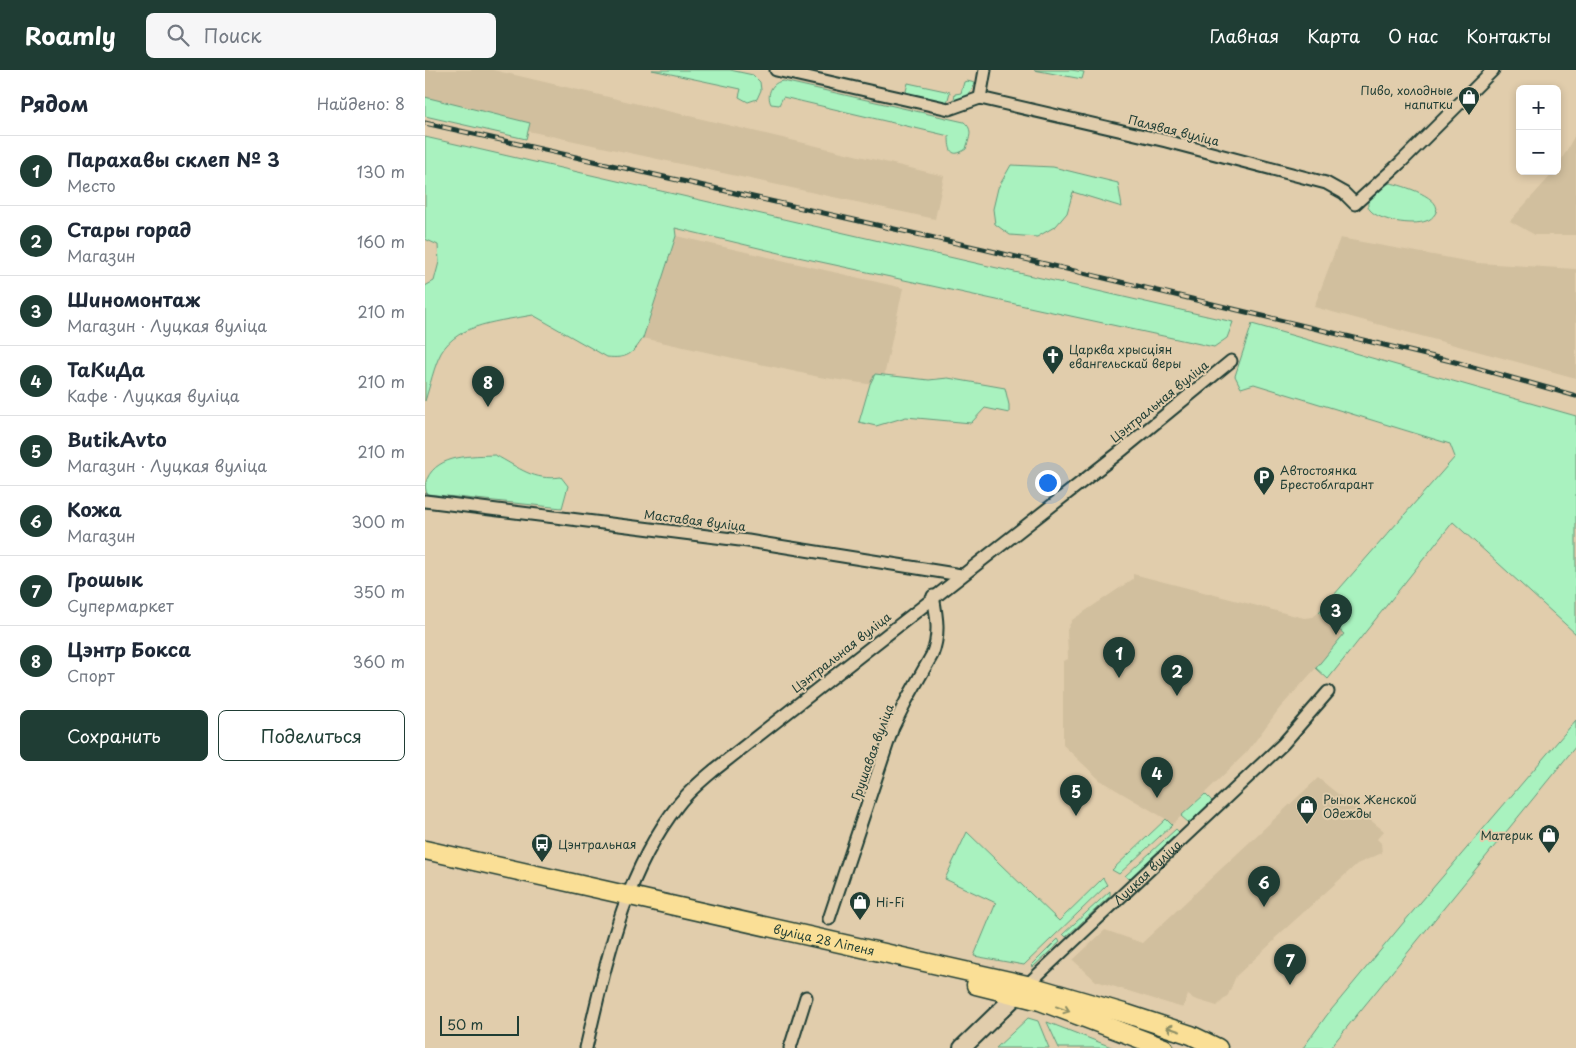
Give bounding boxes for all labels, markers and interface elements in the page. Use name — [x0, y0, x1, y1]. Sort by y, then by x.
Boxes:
search box — [146, 13, 496, 58]
text: Roamly — [25, 17, 116, 53]
icon: search — [164, 21, 192, 49]
text: Поиск — [204, 21, 261, 49]
text: Главная — [1210, 22, 1279, 49]
text: Карта — [1307, 22, 1360, 49]
text: О нас — [1388, 22, 1438, 49]
text: Контакты — [1466, 22, 1551, 49]
place label: Пиво, холодные напитки — [1360, 81, 1453, 113]
shop icon: Пиво, холодные напитки — [1457, 85, 1481, 116]
map controls — [1516, 85, 1561, 175]
button: + — [1516, 85, 1561, 130]
text: Рядом — [20, 87, 88, 119]
text: Найдено: 8 — [317, 91, 405, 115]
street label: Палявая вуліца — [1127, 110, 1222, 150]
button: − — [1516, 130, 1561, 175]
text: Парахавы склеп № 3 — [67, 145, 280, 173]
text: 1 — [32, 159, 40, 183]
text: 130 m — [357, 159, 405, 183]
text: Место — [67, 173, 116, 197]
text: Стары горад — [67, 215, 191, 243]
text: 2 — [30, 229, 42, 253]
text: 160 m — [357, 229, 405, 253]
text: Магазин — [67, 243, 136, 267]
text: Шиномонтаж — [67, 285, 200, 313]
text: 3 — [31, 299, 41, 323]
text: 210 m — [357, 299, 405, 323]
text: Магазин · Луцкая вуліца — [67, 313, 267, 337]
place label: Царква хрысціян евангельскай веры — [1069, 340, 1181, 372]
church icon: Царква хрысціян евангельскай веры — [1041, 344, 1065, 375]
text: ТаКиДа — [67, 355, 145, 383]
street label: Цэнтральная вуліца — [1106, 355, 1213, 446]
pin: 8 — [472, 366, 504, 407]
text: 4 — [31, 369, 41, 393]
text: 210 m — [357, 369, 405, 393]
text: Кафе · Луцкая вуліца — [67, 383, 240, 407]
text: ButikAvto — [67, 425, 167, 453]
text: 5 — [31, 439, 41, 463]
text: 210 m — [357, 439, 405, 463]
text: Магазин · Луцкая вуліца — [67, 453, 267, 477]
place label: Автостоянка Брестоблгарант — [1280, 461, 1374, 493]
parking icon: Автостоянка Брестоблгарант — [1252, 465, 1276, 496]
your location — [1035, 470, 1061, 496]
text: Кожа — [67, 495, 122, 523]
street label: Маставая вуліца — [643, 505, 748, 535]
text: 6 — [30, 509, 42, 533]
text: 300 m — [351, 509, 405, 533]
text: Магазин — [67, 523, 136, 547]
text: Грошык — [67, 565, 143, 593]
text: 7 — [31, 579, 41, 603]
text: 350 m — [353, 579, 405, 603]
text: Супермаркет — [67, 593, 174, 617]
pin: 3 — [1320, 594, 1352, 635]
street label: Цэнтральная вуліца — [787, 607, 895, 697]
text: Цэнтр Бокса — [67, 635, 191, 663]
pin: 1 — [1103, 637, 1135, 678]
text: 8 — [31, 649, 41, 673]
text: 360 m — [353, 649, 405, 673]
pin: 2 — [1161, 655, 1193, 696]
text: Спорт — [67, 663, 115, 687]
street label: Грушавая вуліца — [846, 701, 898, 803]
button: Сохранить — [20, 710, 208, 761]
button: Поделиться — [218, 710, 405, 761]
pin: 4 — [1141, 757, 1173, 798]
pin: 5 — [1060, 775, 1092, 816]
place label: Рынок Женской Одежды — [1323, 790, 1417, 822]
shop icon: Рынок Женской Одежды — [1295, 794, 1319, 825]
shop icon: Материк — [1537, 823, 1561, 854]
place label: Материк — [1480, 826, 1534, 844]
bus stop icon: Цэнтральная — [530, 832, 554, 863]
place label: Цэнтральная — [558, 835, 636, 853]
street label: Луцкая вуліца — [1109, 835, 1186, 909]
pin: 6 — [1248, 866, 1280, 907]
shop icon: Hi-Fi — [848, 890, 872, 921]
place label: Hi-Fi — [876, 893, 904, 911]
street label: вуліца 28 Ліпеня — [772, 919, 877, 960]
pin: 7 — [1274, 944, 1306, 985]
one-way arrow — [1055, 1005, 1070, 1014]
scale bar — [440, 1013, 519, 1036]
text: 50 m — [447, 1014, 483, 1035]
one-way arrow — [1165, 1024, 1181, 1033]

